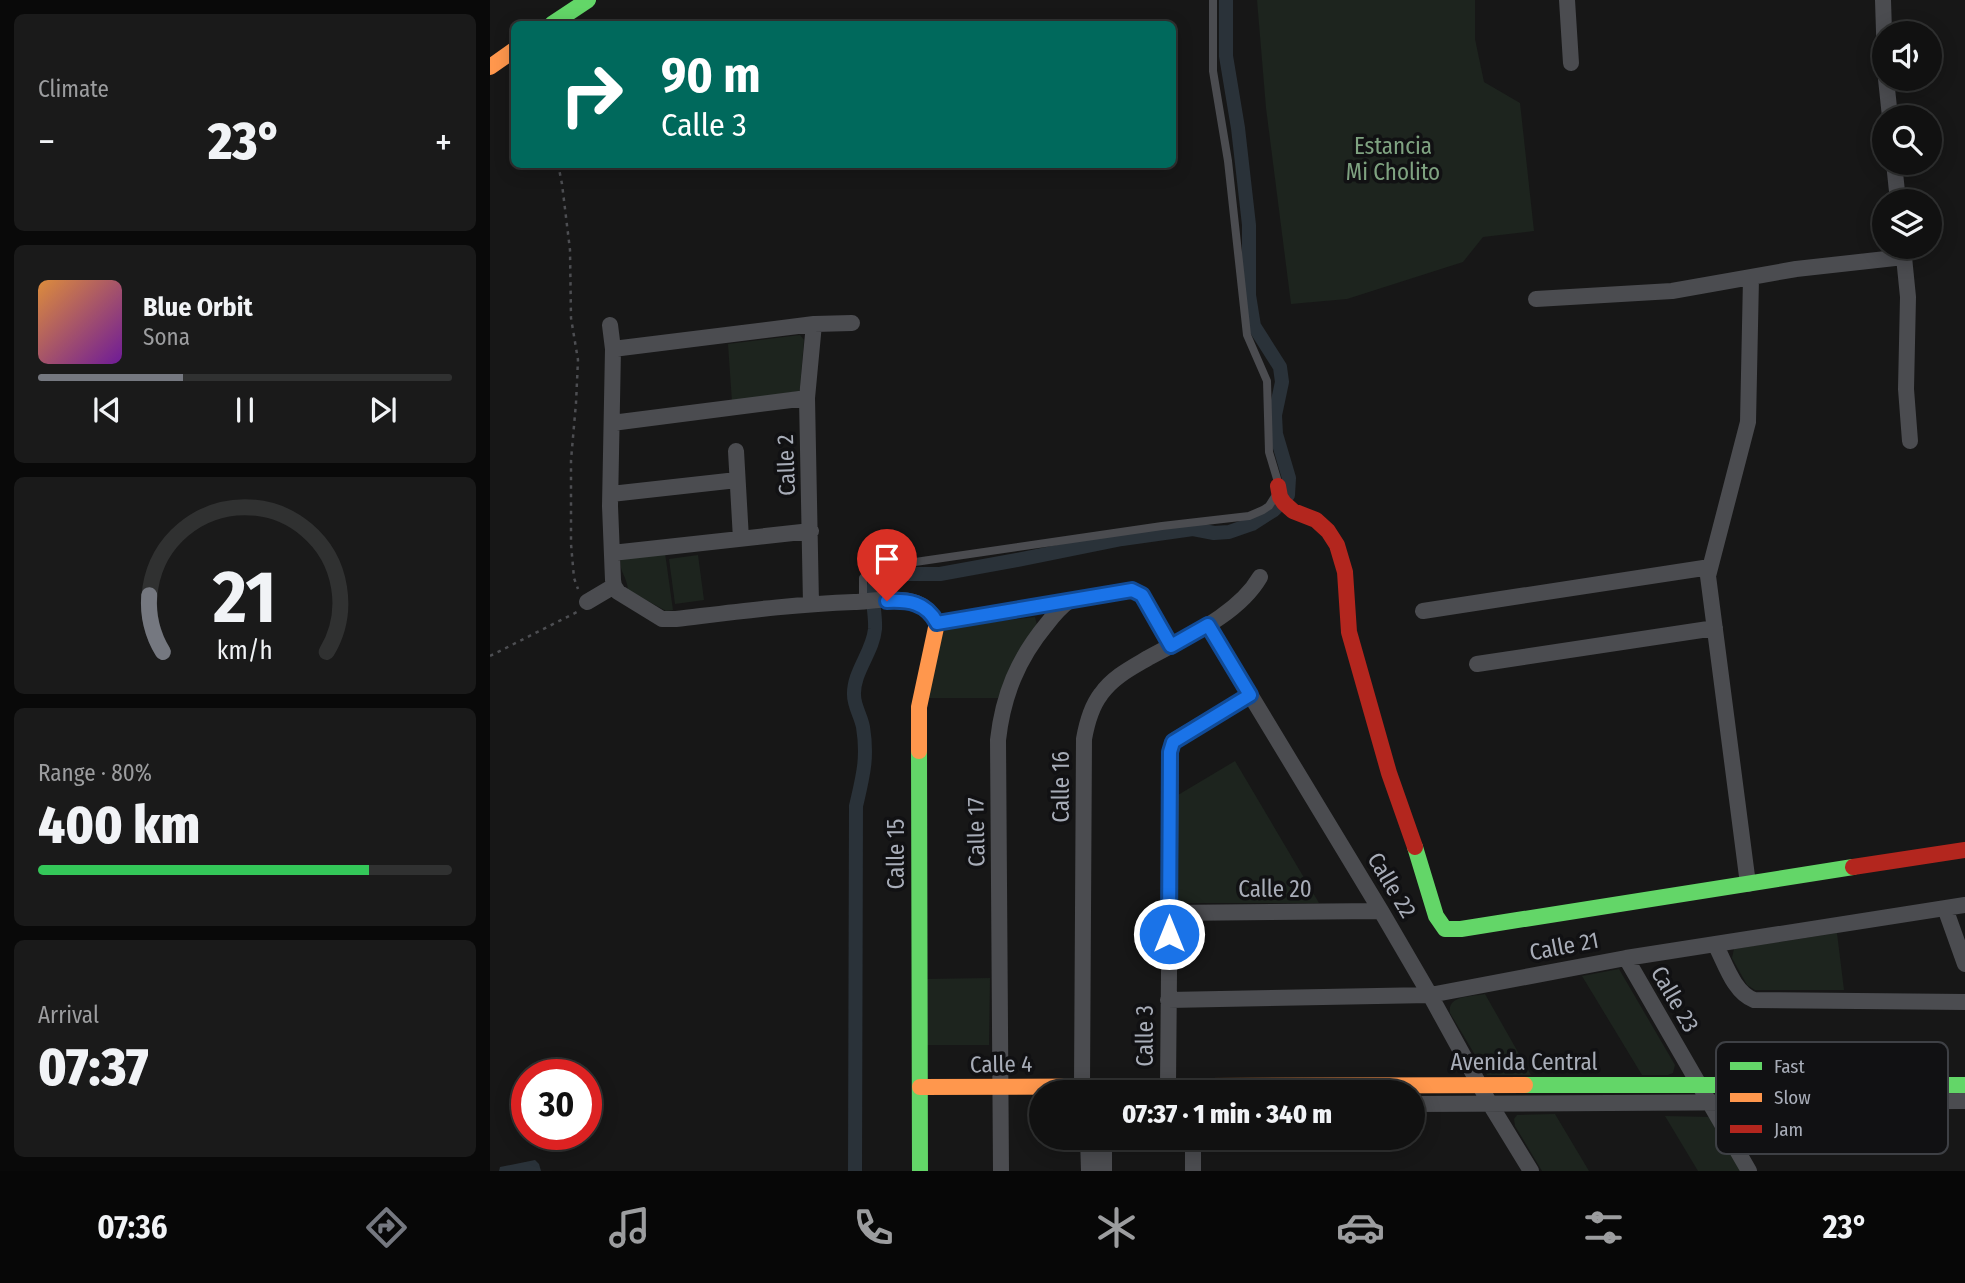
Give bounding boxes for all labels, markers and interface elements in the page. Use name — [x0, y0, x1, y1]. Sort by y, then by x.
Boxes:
map controls — [1872, 21, 1942, 259]
button: sound — [1872, 21, 1942, 91]
text: 90 m — [661, 46, 761, 105]
icon: right — [546, 49, 637, 140]
text: Climate — [38, 75, 109, 103]
button: search — [1872, 105, 1942, 175]
text: Calle 3 — [661, 106, 747, 144]
text: 23° — [208, 110, 282, 173]
text: − — [38, 119, 55, 165]
text: + — [435, 119, 452, 165]
park label: Estancia Mi Cholito — [1346, 132, 1440, 186]
button: layers — [1872, 189, 1942, 259]
text: Blue Orbit — [143, 292, 253, 323]
text: Sona — [143, 323, 190, 351]
icon: previous — [88, 391, 126, 429]
icon: pause — [226, 391, 264, 429]
icon: next — [364, 391, 402, 429]
street label: Calle 2 — [771, 434, 801, 496]
pin — [857, 529, 917, 601]
icon: arrive — [868, 540, 906, 578]
text: 21 — [212, 554, 277, 641]
text: km/h — [217, 635, 273, 665]
street label: Calle 16 — [1047, 751, 1075, 823]
text: Range · 80% — [38, 759, 152, 787]
text: 400 km — [38, 794, 200, 857]
street label: Calle 17 — [961, 797, 991, 867]
street label: Calle 15 — [882, 819, 910, 889]
street label: Calle 22 — [1362, 847, 1422, 923]
street label: Calle 20 — [1238, 875, 1312, 903]
position arrow — [1132, 897, 1206, 971]
street label: Calle 21 — [1527, 926, 1601, 966]
street label: Calle 23 — [1645, 961, 1705, 1037]
text: Arrival — [38, 1001, 99, 1029]
street label: Calle 3 — [1131, 1005, 1159, 1067]
text: 07:37 — [38, 1036, 149, 1099]
legend — [1716, 1042, 1948, 1154]
street label: Avenida Central — [1450, 1048, 1598, 1076]
street label: Calle 4 — [970, 1049, 1032, 1079]
text: Fast — [1774, 1055, 1805, 1078]
speed limit sign: 30 — [511, 1059, 602, 1150]
text: Slow — [1774, 1086, 1811, 1109]
text: 07:37 · 1 min · 340 m — [1122, 1099, 1332, 1130]
text: Jam — [1774, 1118, 1803, 1141]
icon: directions — [362, 1203, 411, 1252]
icon: music — [605, 1203, 654, 1252]
icon: phone — [849, 1203, 898, 1252]
icon: climate — [1092, 1203, 1141, 1252]
icon: car — [1336, 1203, 1385, 1252]
icon: filters — [1579, 1203, 1628, 1252]
text: 07:36 — [97, 1208, 167, 1246]
text: 23° — [1823, 1208, 1868, 1246]

